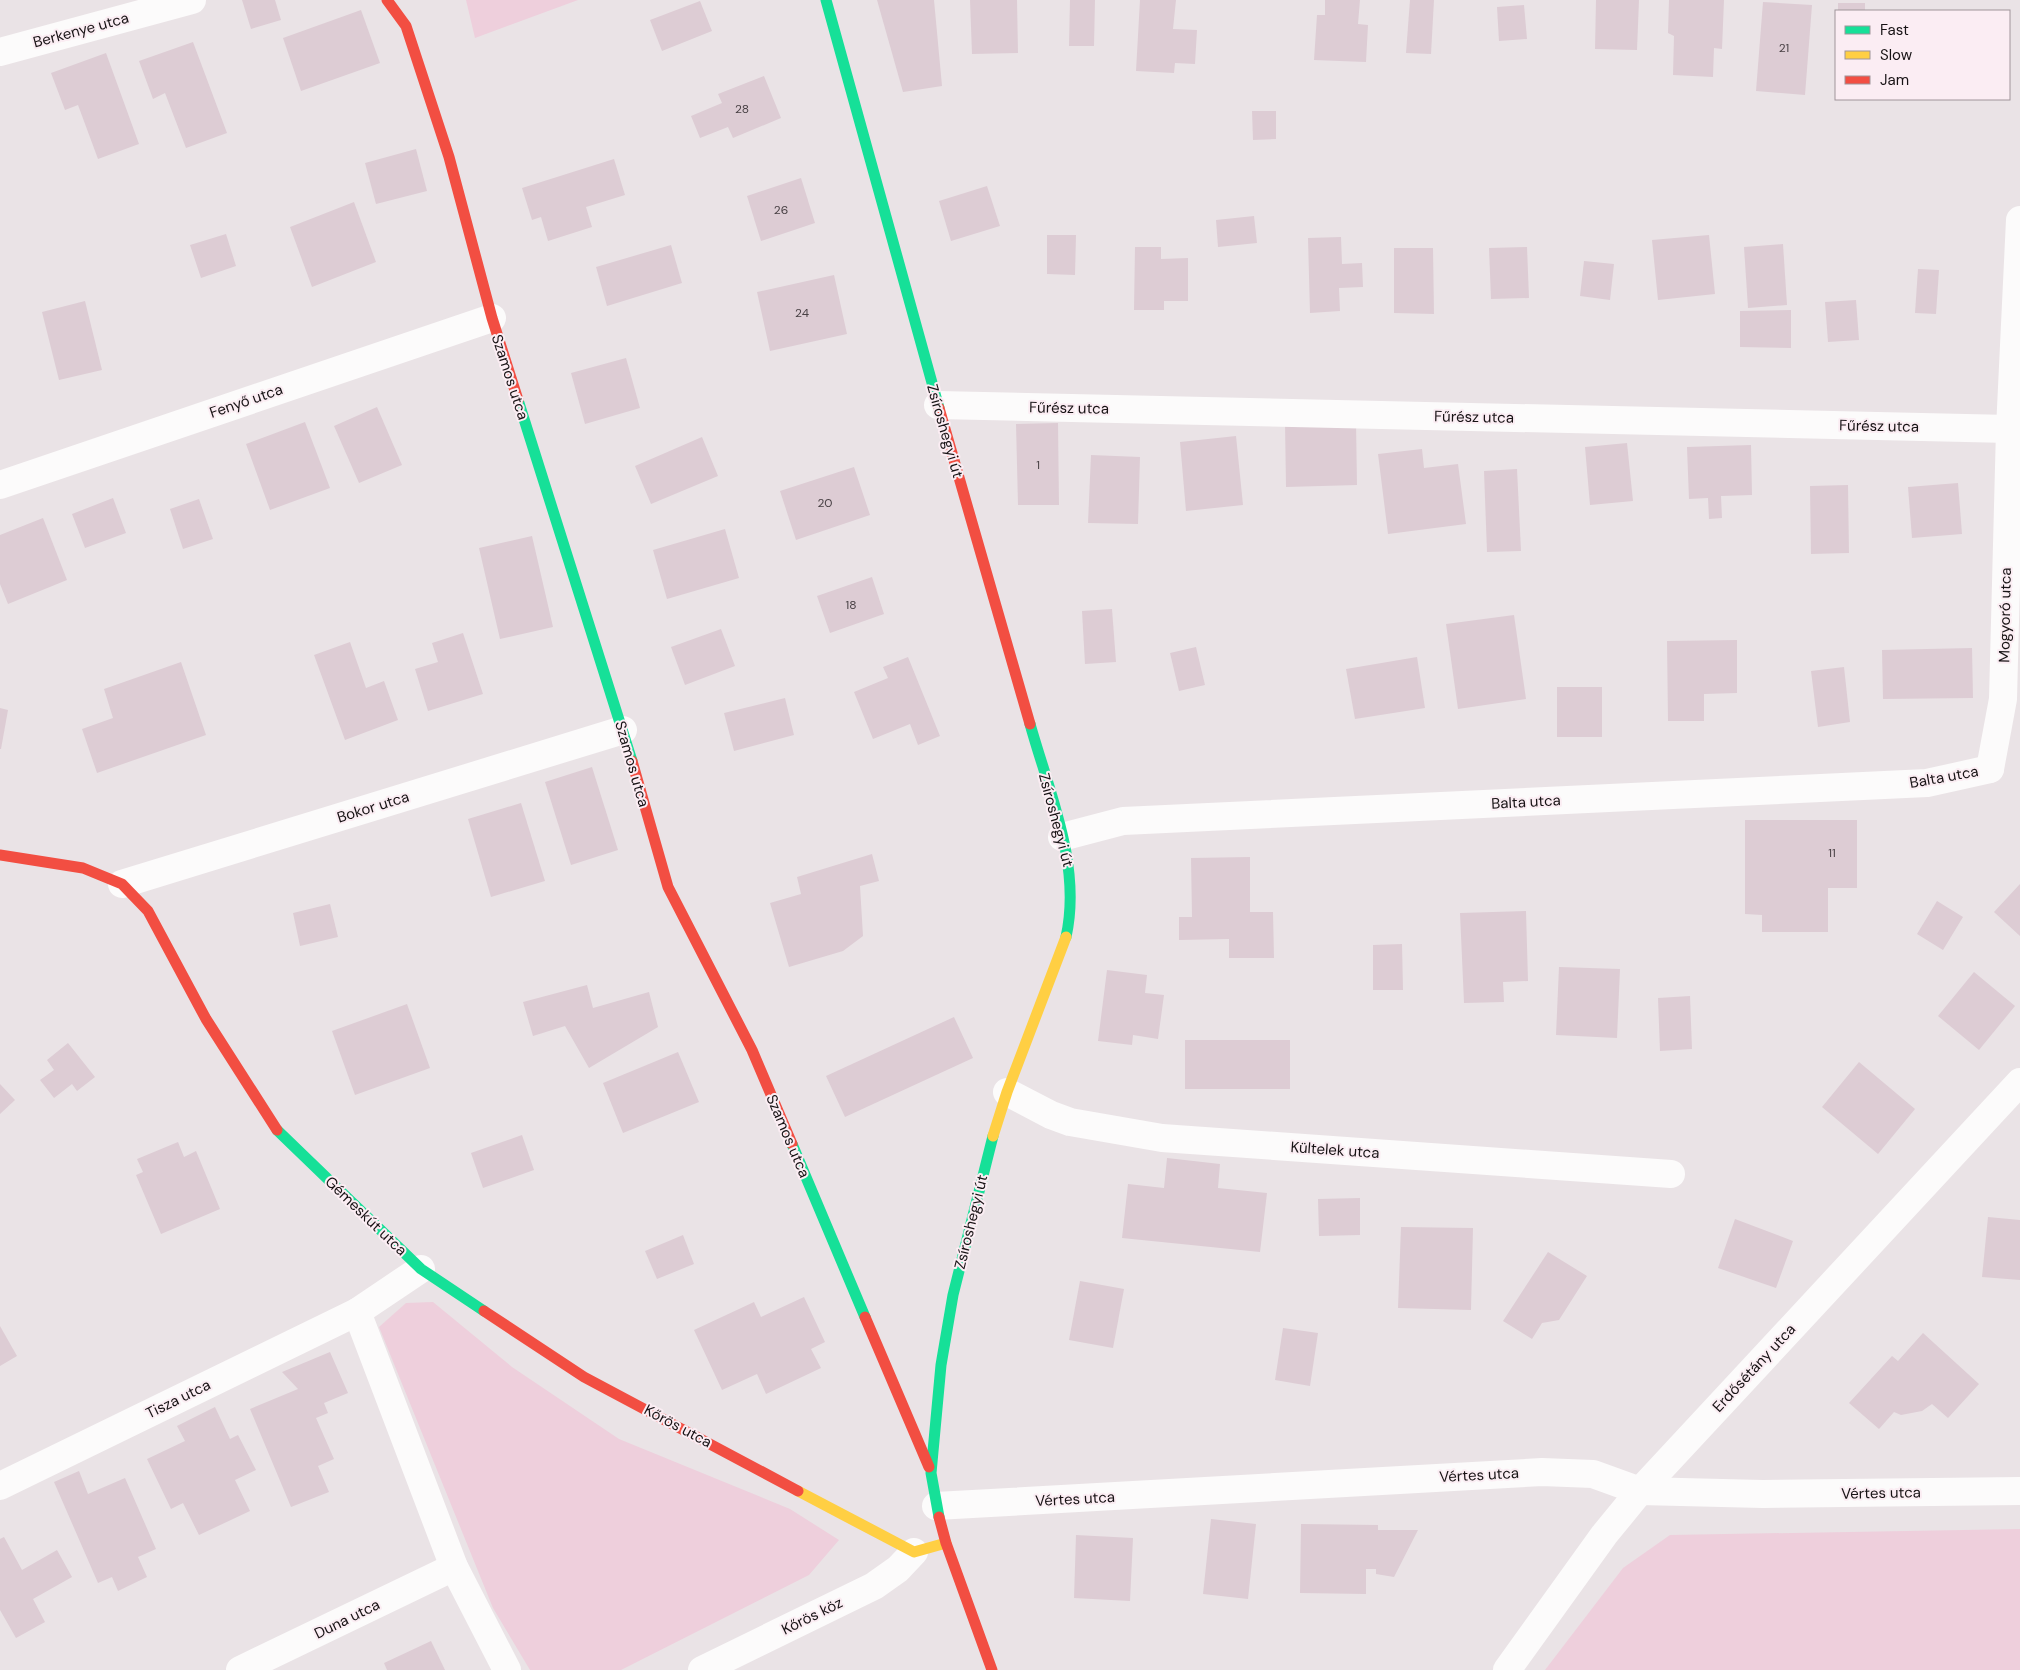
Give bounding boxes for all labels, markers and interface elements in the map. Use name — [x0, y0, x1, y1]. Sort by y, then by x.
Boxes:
street label: Berkenye utca — [31, 8, 131, 52]
legend — [1835, 10, 2010, 100]
text: Fast — [1880, 20, 1909, 40]
house number: 21 — [1779, 40, 1789, 56]
text: Slow — [1880, 45, 1913, 65]
text: Jam — [1880, 70, 1909, 90]
house number: 28 — [735, 101, 749, 117]
house number: 26 — [774, 202, 788, 218]
house number: 24 — [795, 305, 809, 321]
street label: Szamos utca — [487, 332, 533, 422]
street label: Fenyő utca — [207, 379, 285, 423]
street label: Zsíroshegyi út — [922, 382, 968, 480]
street label: Fűrész utca — [1029, 397, 1109, 419]
street label: Fűrész utca — [1434, 406, 1514, 428]
street label: Fűrész utca — [1839, 415, 1919, 437]
house number: 1 — [1036, 457, 1040, 473]
house number: 20 — [817, 495, 833, 511]
street label: Mogyoró utca — [1994, 567, 2016, 663]
house number: 18 — [845, 597, 857, 613]
street label: Szamos utca — [610, 719, 654, 809]
street label: Balta utca — [1908, 761, 1980, 793]
street label: Zsíroshegyi út — [1034, 771, 1078, 869]
street label: Bokor utca — [334, 787, 412, 827]
street label: Balta utca — [1491, 790, 1561, 814]
house number: 11 — [1828, 845, 1836, 861]
street label: Szamos utca — [762, 1091, 814, 1181]
street label: Kültelek utca — [1290, 1137, 1380, 1163]
street label: Gémeskút utca — [321, 1172, 411, 1260]
street label: Zsíroshegyi út — [950, 1173, 992, 1271]
street label: Erdősétány utca — [1708, 1320, 1800, 1416]
street label: Tisza utca — [142, 1375, 214, 1423]
street label: Kőrös utca — [641, 1400, 715, 1452]
street label: Vértes utca — [1439, 1463, 1519, 1487]
street label: Vértes utca — [1841, 1482, 1921, 1504]
street label: Vértes utca — [1035, 1487, 1115, 1511]
street label: Kőrös köz — [778, 1593, 846, 1639]
street label: Duna utca — [311, 1595, 383, 1643]

